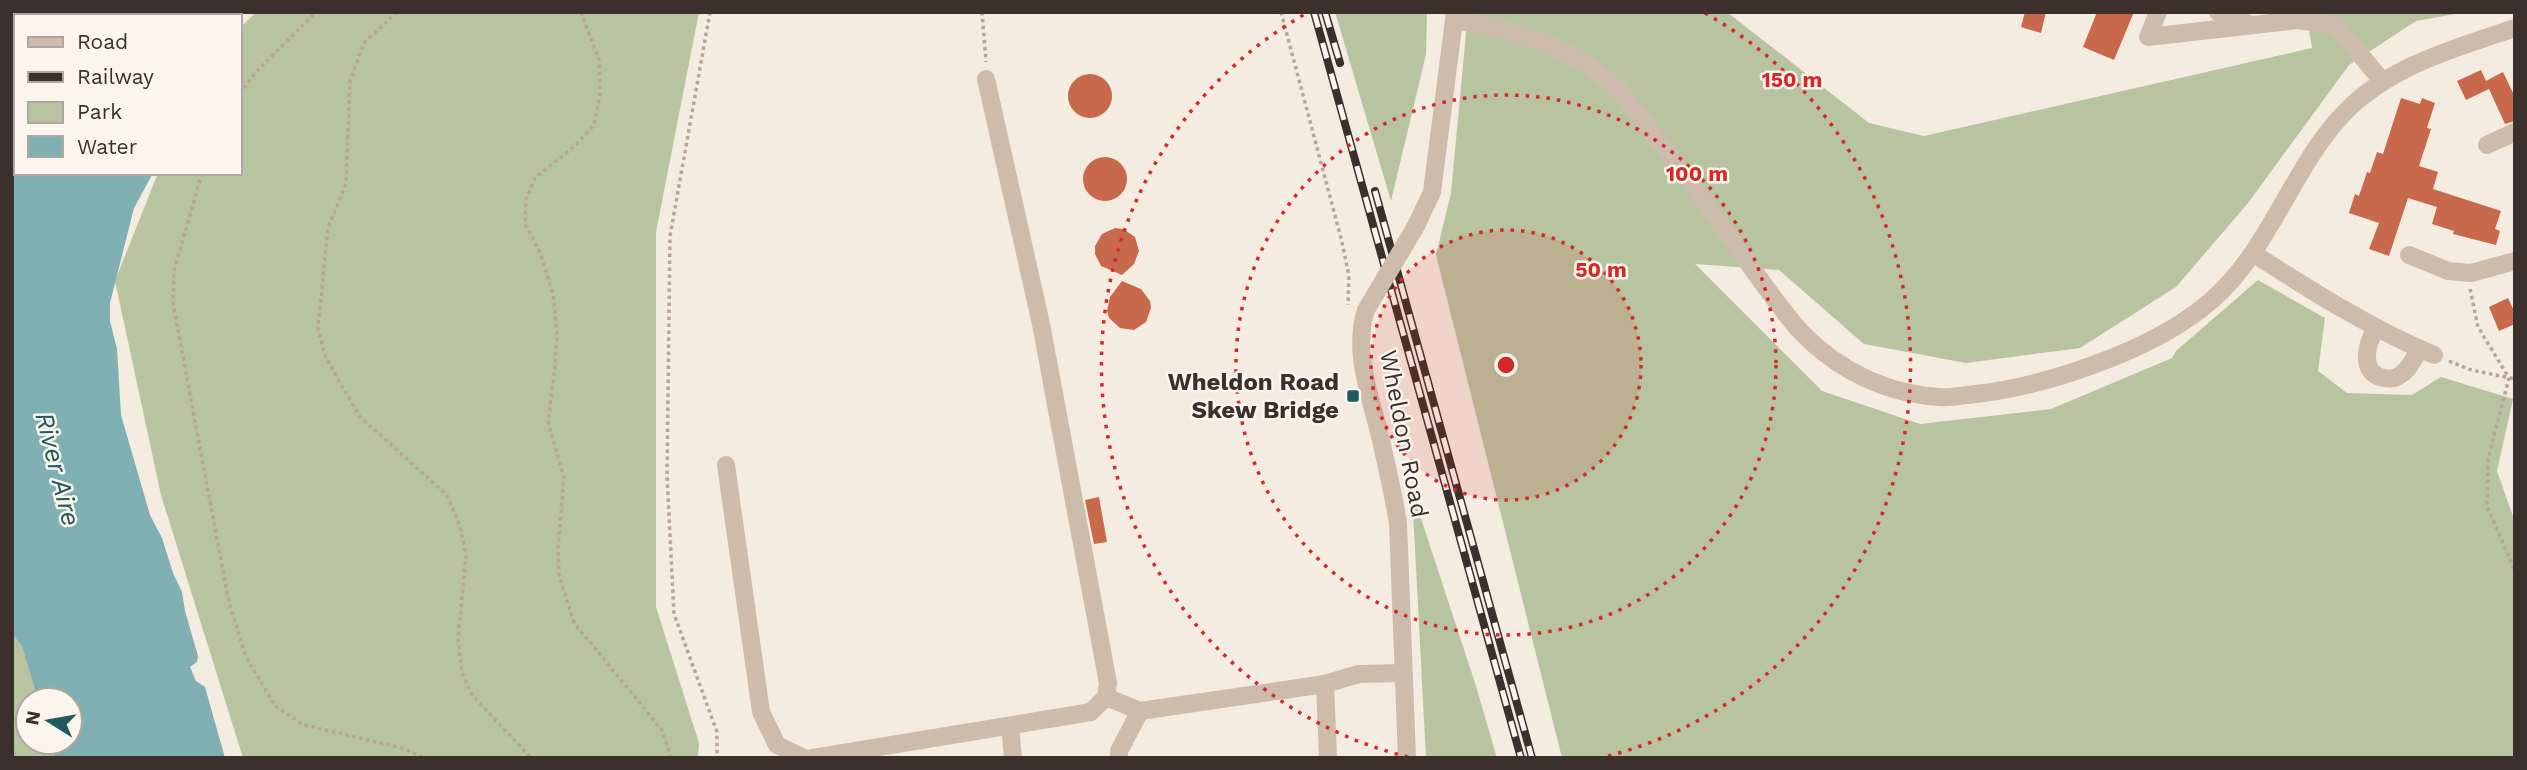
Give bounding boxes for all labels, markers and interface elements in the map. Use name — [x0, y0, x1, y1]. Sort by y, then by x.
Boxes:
legend — [14, 14, 242, 175]
text: Road — [77, 29, 128, 54]
text: Railway — [77, 64, 154, 89]
text: 150 m — [1762, 67, 1822, 92]
text: Park — [77, 99, 122, 124]
text: Water — [77, 134, 138, 159]
text: 100 m — [1666, 161, 1728, 186]
text: 50 m — [1575, 257, 1627, 282]
street label: Wheldon Road — [1374, 348, 1434, 520]
centre of rings — [1494, 353, 1518, 377]
place label: Wheldon Road Skew Bridge — [1168, 368, 1339, 424]
marker: Wheldon Road Skew Bridge — [1345, 388, 1361, 404]
water label: River Aire — [29, 409, 87, 529]
north arrow — [14, 686, 84, 756]
text: N — [20, 709, 45, 727]

